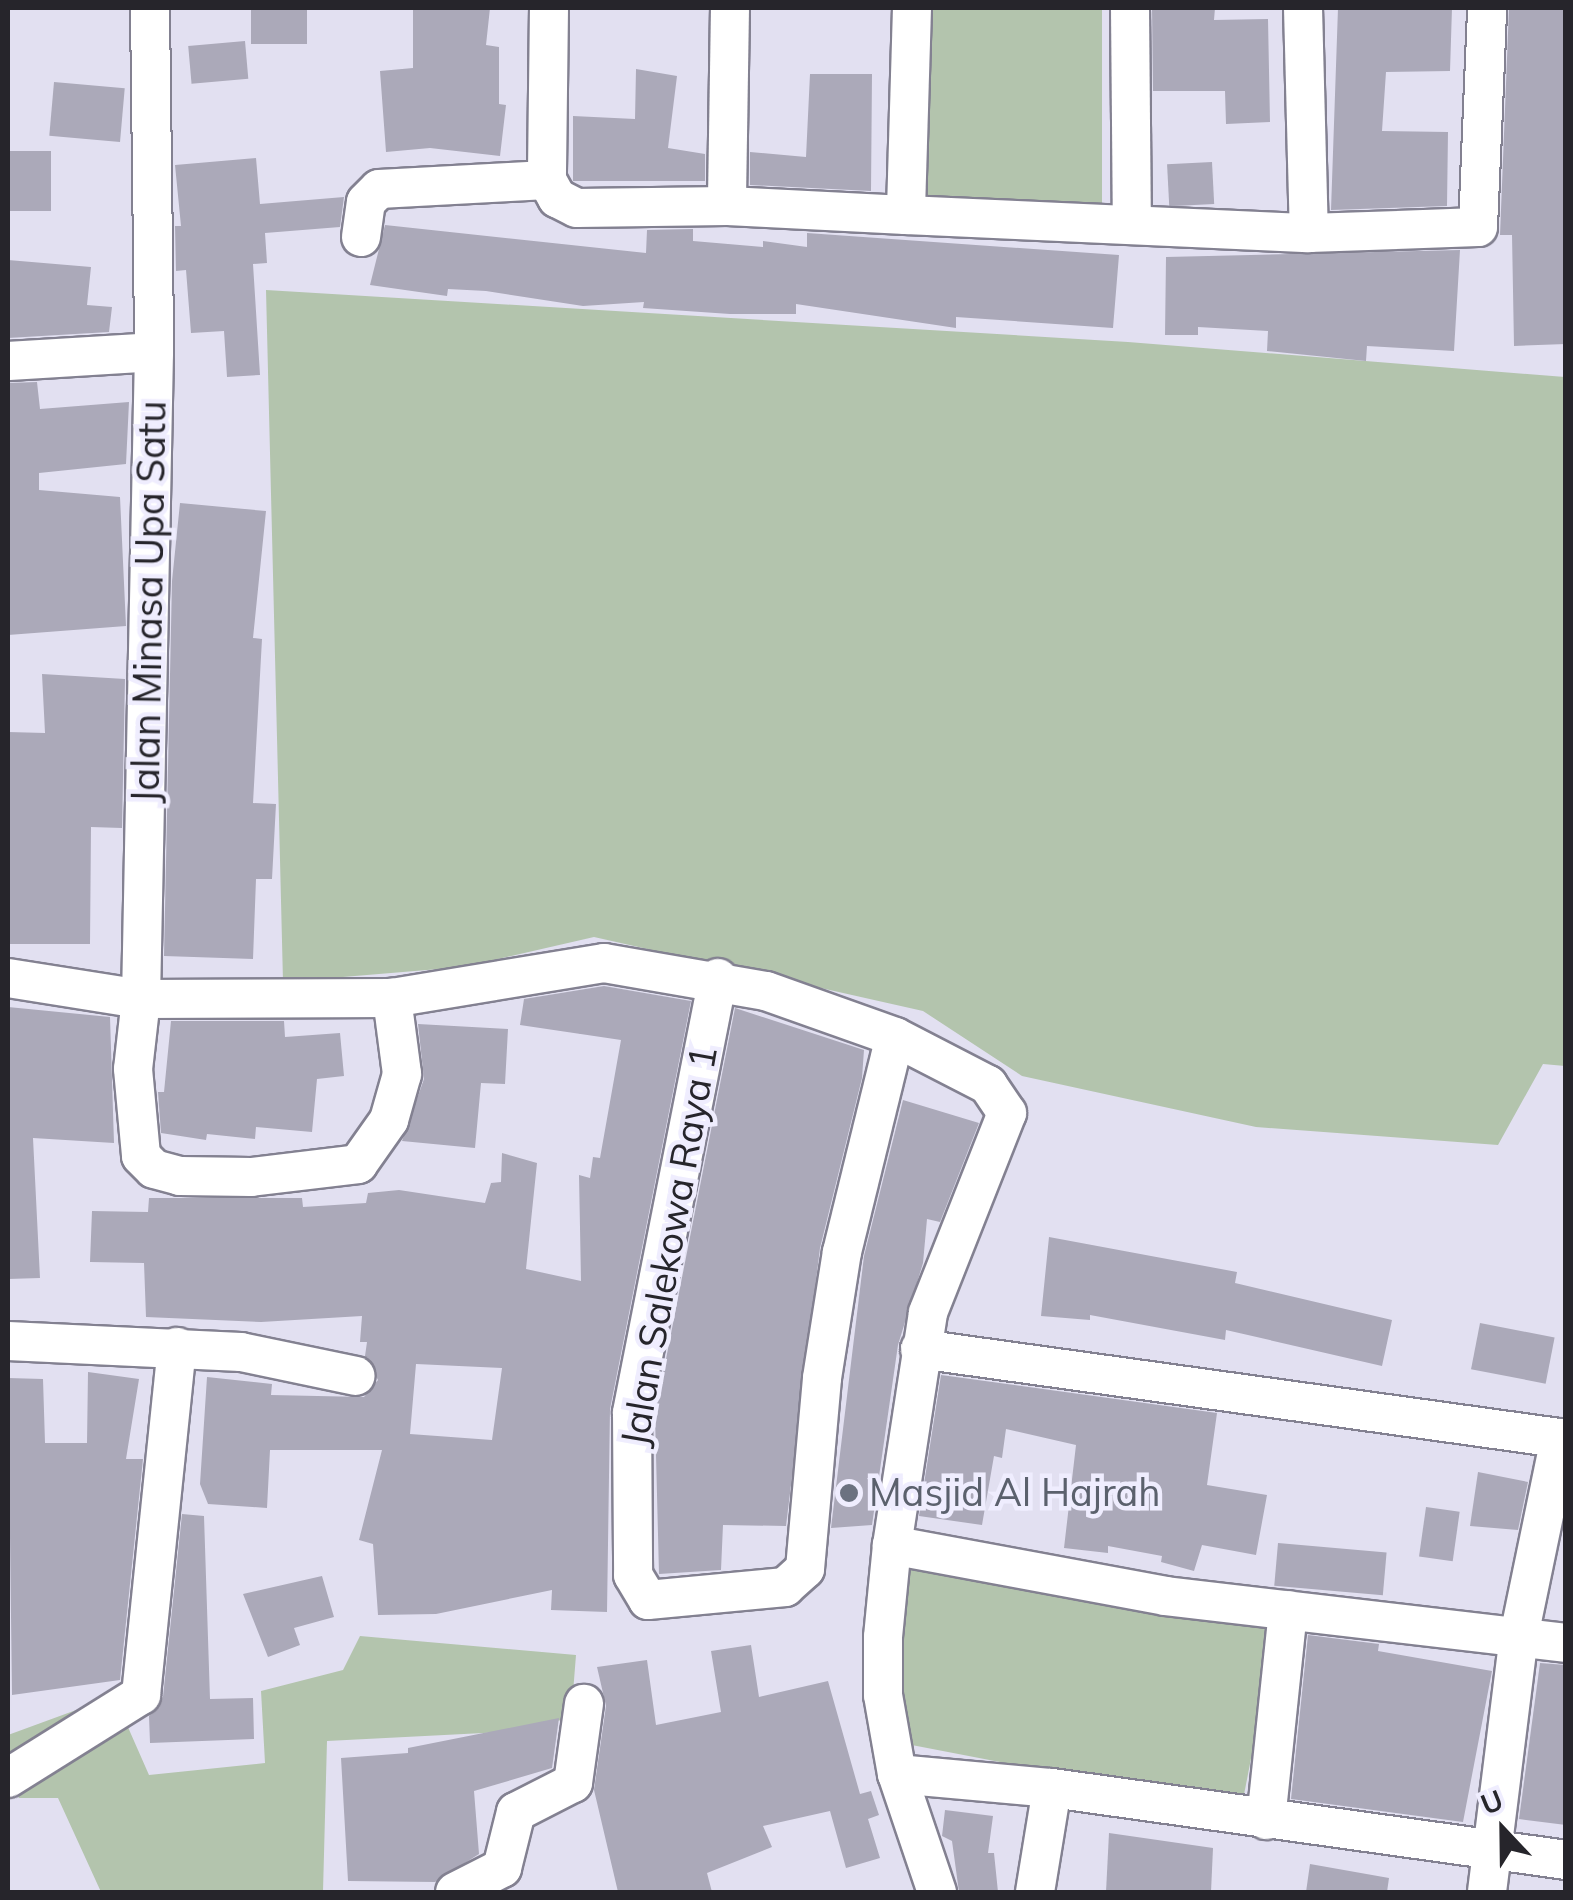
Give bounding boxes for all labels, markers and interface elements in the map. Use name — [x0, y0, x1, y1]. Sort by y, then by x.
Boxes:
street label: Jalan Minasa Upa Satu — [123, 400, 175, 804]
street label: Jalan Salekowa Raya 1 — [611, 1042, 727, 1450]
place label: Masjid Al Hajrah — [869, 1470, 1161, 1516]
marker: Masjid Al Hajrah — [838, 1482, 860, 1504]
north arrow — [1453, 1780, 1553, 1880]
text: U — [1475, 1782, 1508, 1822]

